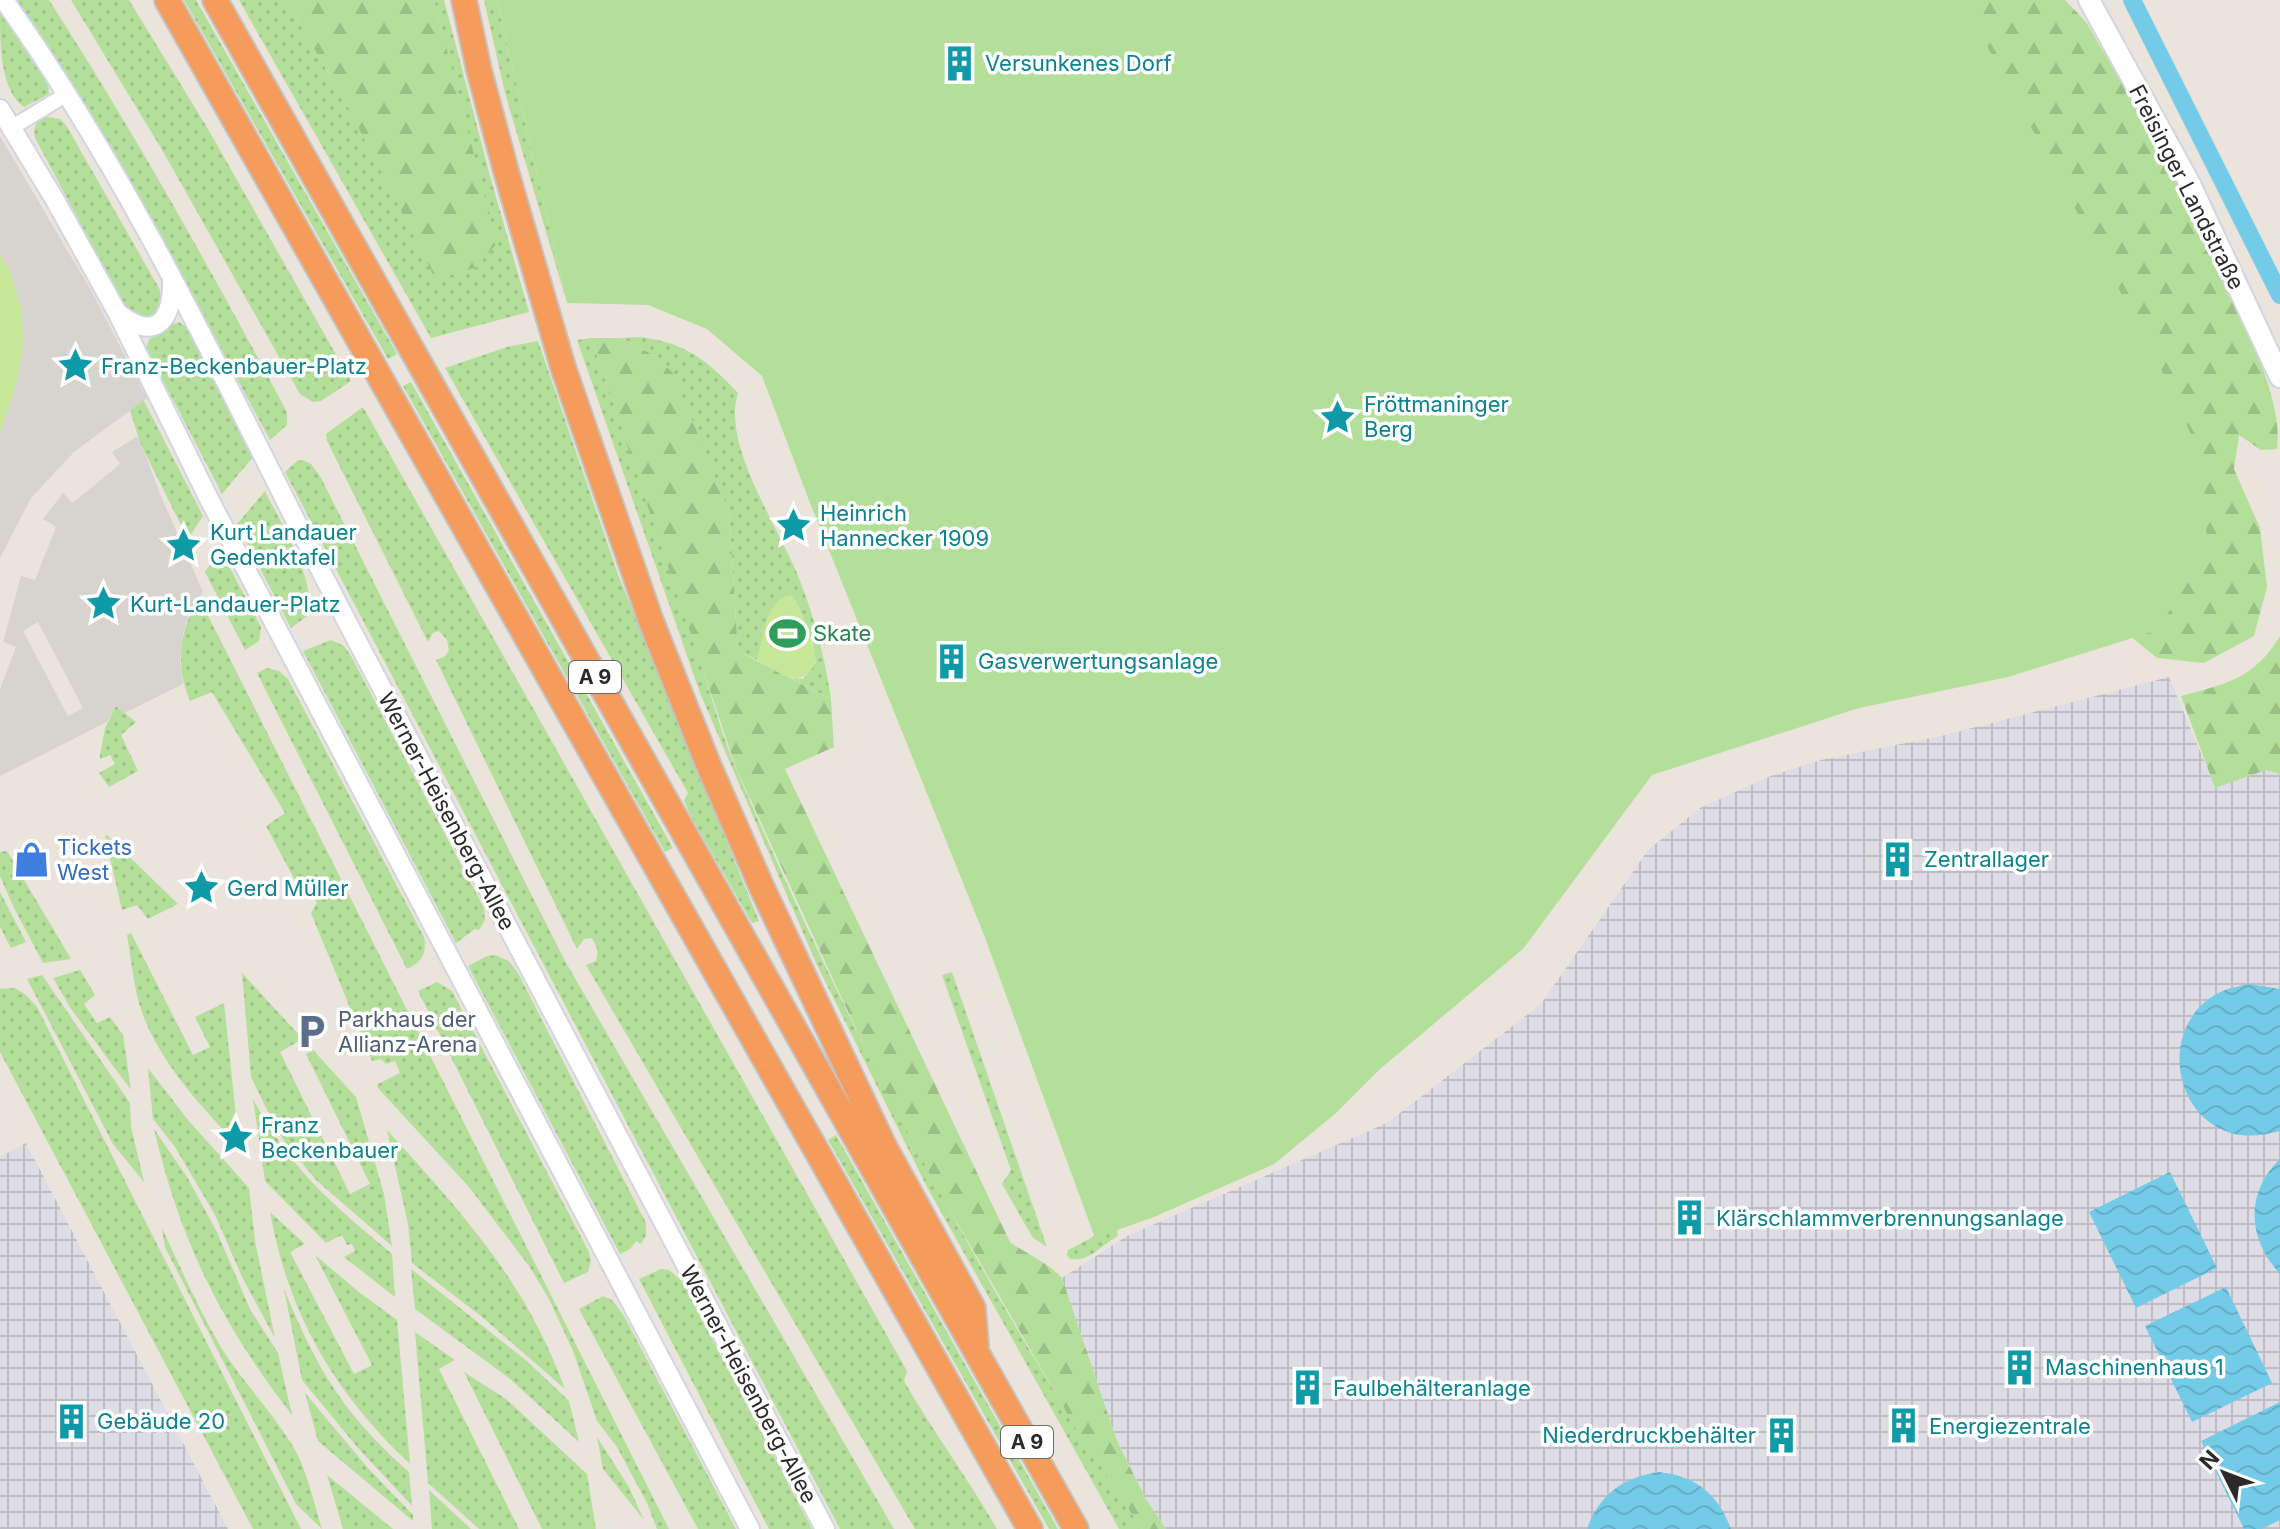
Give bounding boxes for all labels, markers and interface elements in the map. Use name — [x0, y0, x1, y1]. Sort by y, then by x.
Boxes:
building icon: Versunkenes Dorf — [940, 44, 978, 82]
place label: Versunkenes Dorf — [985, 50, 1172, 76]
street label: Freisinger Landstraße — [2124, 80, 2250, 294]
place icon: Franz-Beckenbauer-Platz — [56, 347, 94, 385]
place label: Franz-Beckenbauer-Platz — [101, 353, 367, 379]
place label: Fröttmaninger Berg — [1364, 391, 1509, 442]
place icon: Fröttmaninger Berg — [1319, 398, 1357, 436]
place label: Heinrich Hannecker 1909 — [820, 500, 989, 551]
place icon: Heinrich Hannecker 1909 — [775, 507, 813, 545]
place label: Kurt Landauer Gedenktafel — [210, 519, 357, 570]
place icon: Kurt Landauer Gedenktafel — [165, 526, 203, 564]
place icon: Kurt-Landauer-Platz — [85, 585, 123, 623]
place label: Kurt-Landauer-Platz — [130, 591, 341, 617]
sports icon: Skate — [768, 614, 806, 652]
place label: Skate — [813, 620, 871, 646]
building icon: Gasverwertungsanlage — [933, 642, 971, 680]
place label: Gasverwertungsanlage — [978, 648, 1218, 674]
road number: A 9 — [569, 661, 621, 693]
street label: Werner-Heisenberg-Allee — [373, 688, 521, 934]
place label: Tickets West — [57, 834, 132, 885]
building icon: Zentrallager — [1879, 840, 1917, 878]
shop icon: Tickets West — [12, 841, 50, 879]
place label: Zentrallager — [1924, 846, 2049, 872]
place icon: Gerd Müller — [182, 869, 220, 907]
place label: Gerd Müller — [227, 875, 348, 901]
place label: Parkhaus der Allianz-Arena — [338, 1006, 477, 1057]
parking icon: Parkhaus der Allianz-Arena — [293, 1013, 331, 1051]
place label: Franz Beckenbauer — [261, 1112, 398, 1163]
place icon: Franz Beckenbauer — [216, 1119, 254, 1157]
building icon: Klärschlammverbrennungsanlage — [1671, 1199, 1709, 1237]
place label: Klärschlammverbrennungsanlage — [1716, 1205, 2064, 1231]
street label: Werner-Heisenberg-Allee — [675, 1261, 823, 1507]
building icon: Maschinenhaus 1 — [2000, 1348, 2038, 1386]
place label: Maschinenhaus 1 — [2045, 1354, 2224, 1380]
building icon: Faulbehälteranlage — [1288, 1369, 1326, 1407]
place label: Faulbehälteranlage — [1333, 1375, 1531, 1401]
building icon: Gebäude 20 — [52, 1402, 90, 1440]
building icon: Energiezentrale — [1884, 1407, 1922, 1445]
place label: Gebäude 20 — [97, 1408, 225, 1434]
place label: Energiezentrale — [1929, 1413, 2091, 1439]
building icon: Niederdruckbehälter — [1763, 1416, 1801, 1454]
place label: Niederdruckbehälter — [1542, 1422, 1756, 1448]
road number: A 9 — [1001, 1426, 1053, 1458]
north arrow — [2184, 1433, 2264, 1513]
text: N — [2194, 1445, 2224, 1475]

